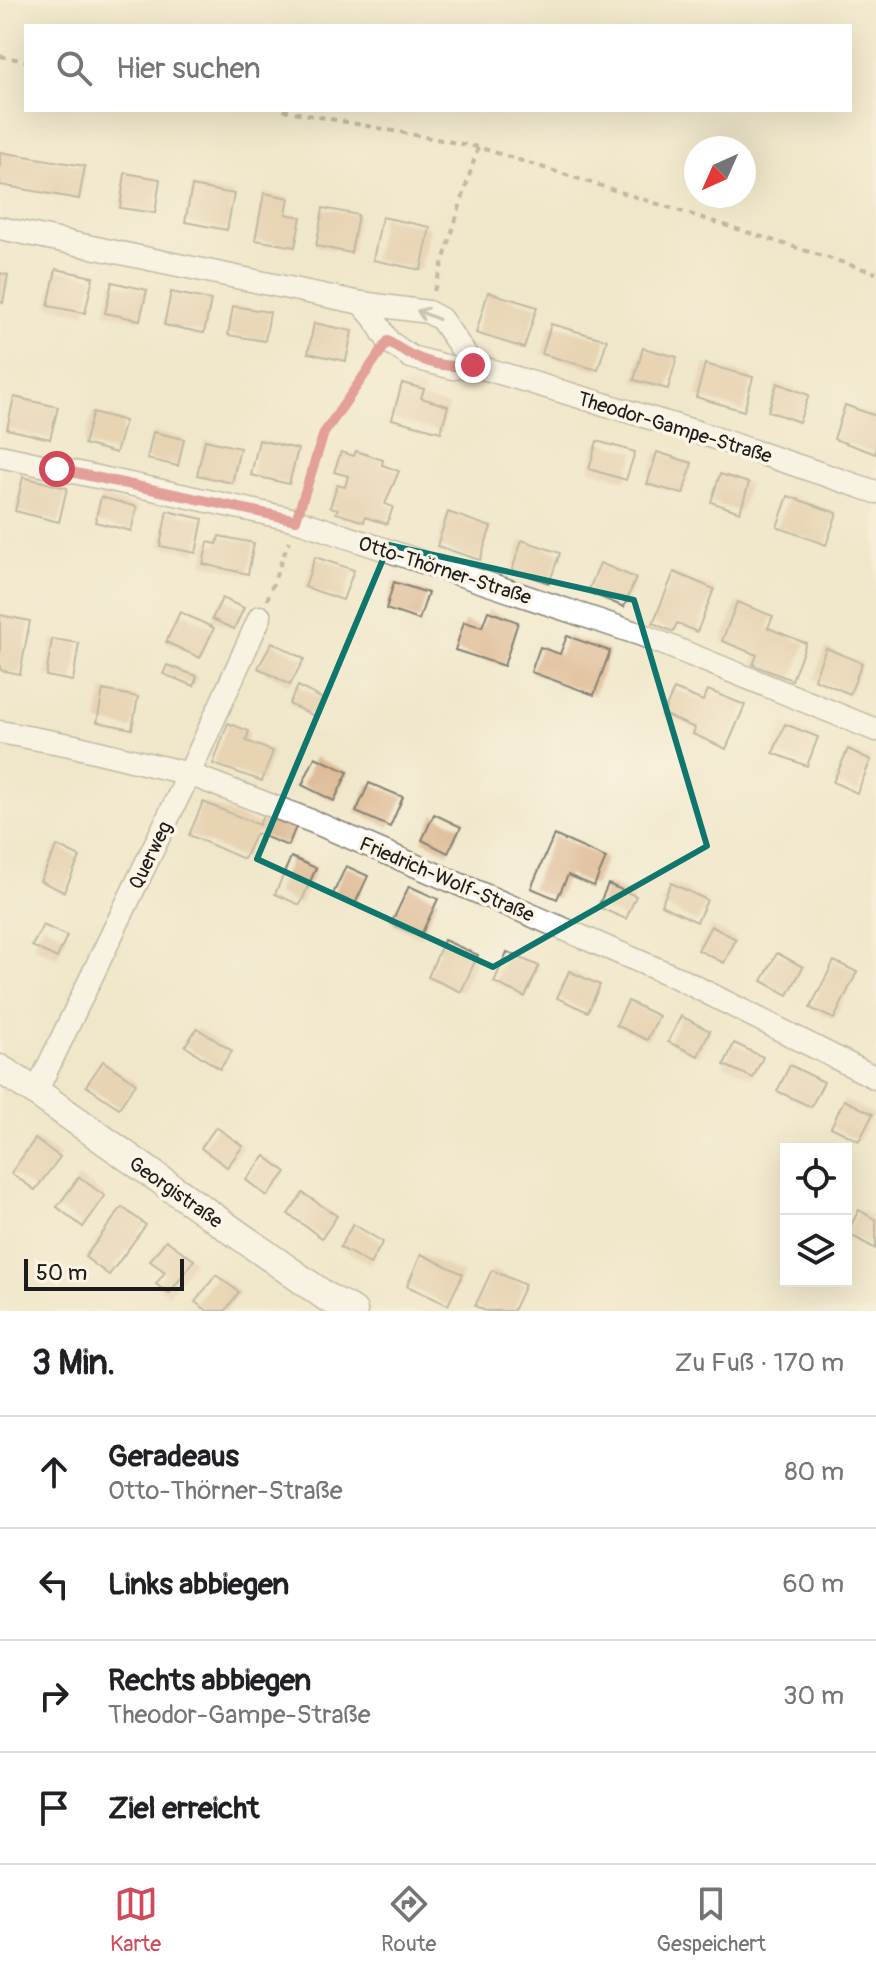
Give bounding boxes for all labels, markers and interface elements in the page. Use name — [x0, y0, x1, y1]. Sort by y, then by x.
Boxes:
search box — [24, 24, 852, 112]
icon: search — [52, 46, 96, 90]
text: Hier suchen — [116, 50, 261, 87]
north arrow — [684, 136, 756, 208]
one-way arrow — [417, 307, 441, 321]
route end — [455, 347, 491, 383]
street label: Theodor-Gampe-Straße — [575, 386, 775, 469]
route start — [39, 451, 75, 487]
street label: Otto-Thörner-Straße — [355, 531, 535, 610]
street label: Querweg — [123, 817, 178, 893]
street label: Friedrich-Wolf-Straße — [356, 831, 538, 928]
map controls — [780, 1143, 852, 1287]
button: locate — [780, 1143, 852, 1215]
street label: Georgistraße — [124, 1151, 228, 1234]
button: layers — [780, 1215, 852, 1287]
scale bar — [24, 1255, 184, 1291]
text: 50 m — [36, 1259, 87, 1287]
text: 3 Min. — [32, 1342, 115, 1385]
text: Zu Fuß · 170 m — [675, 1347, 844, 1379]
text: Geradeaus — [108, 1438, 239, 1475]
icon: ahead — [32, 1450, 76, 1494]
text: 80 m — [784, 1456, 844, 1488]
text: Otto-Thörner-Straße — [108, 1475, 343, 1507]
icon: left — [32, 1562, 76, 1606]
text: Links abbiegen — [108, 1566, 289, 1603]
text: 60 m — [782, 1568, 844, 1600]
text: Rechts abbiegen — [108, 1662, 311, 1699]
icon: right — [32, 1674, 76, 1718]
text: 30 m — [783, 1680, 844, 1712]
text: Theodor-Gampe-Straße — [108, 1699, 371, 1731]
icon: arrive — [32, 1786, 76, 1830]
text: Ziel erreicht — [108, 1790, 259, 1827]
tab: Karte — [110, 1882, 161, 1958]
tab: Route — [381, 1882, 436, 1958]
tab: Gespeichert — [656, 1882, 766, 1958]

